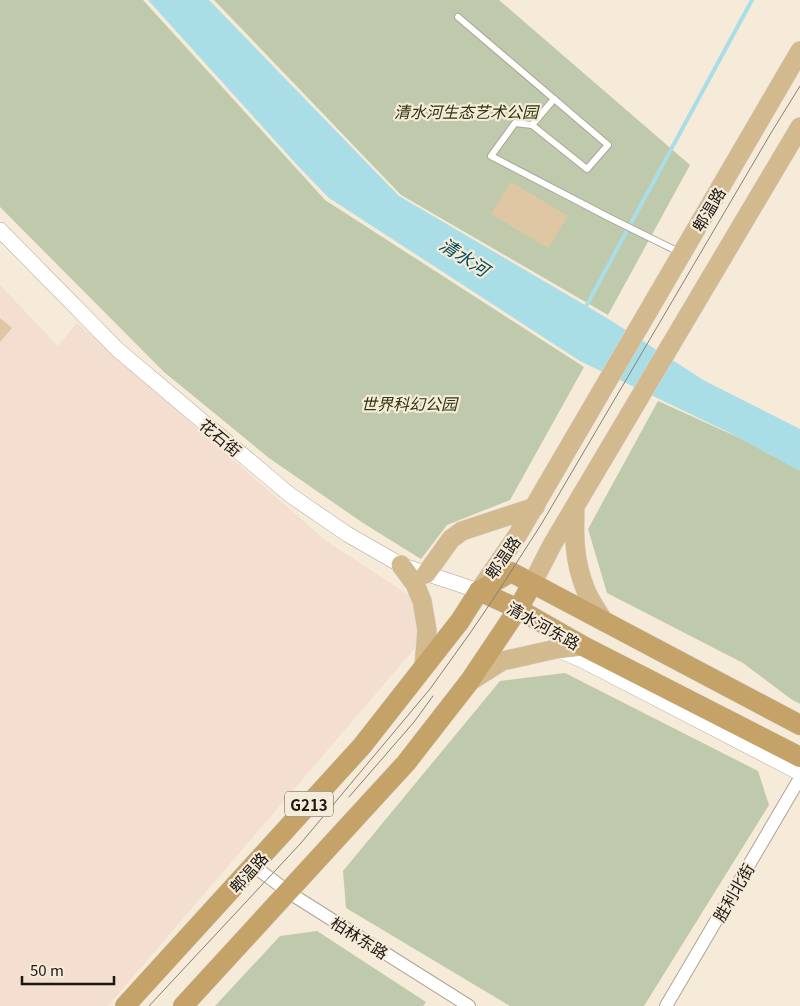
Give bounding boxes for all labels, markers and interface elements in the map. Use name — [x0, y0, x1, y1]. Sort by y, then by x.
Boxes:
park label: 清水河生态艺术公园 — [394, 99, 540, 123]
street label: 郫温路 — [685, 182, 731, 236]
water label: 清水河 — [435, 230, 497, 283]
park label: 世界科幻公园 — [361, 391, 459, 415]
street label: 花石街 — [195, 412, 247, 462]
street label: 郫温路 — [478, 530, 526, 584]
street label: 清水河东路 — [503, 595, 585, 655]
road number: G213 — [285, 792, 333, 816]
street label: 郫温路 — [223, 846, 273, 898]
street label: 胜利北街 — [707, 858, 759, 926]
street label: 柏林东路 — [326, 910, 394, 964]
scale bar — [22, 954, 115, 986]
text: 50 m — [30, 959, 64, 980]

